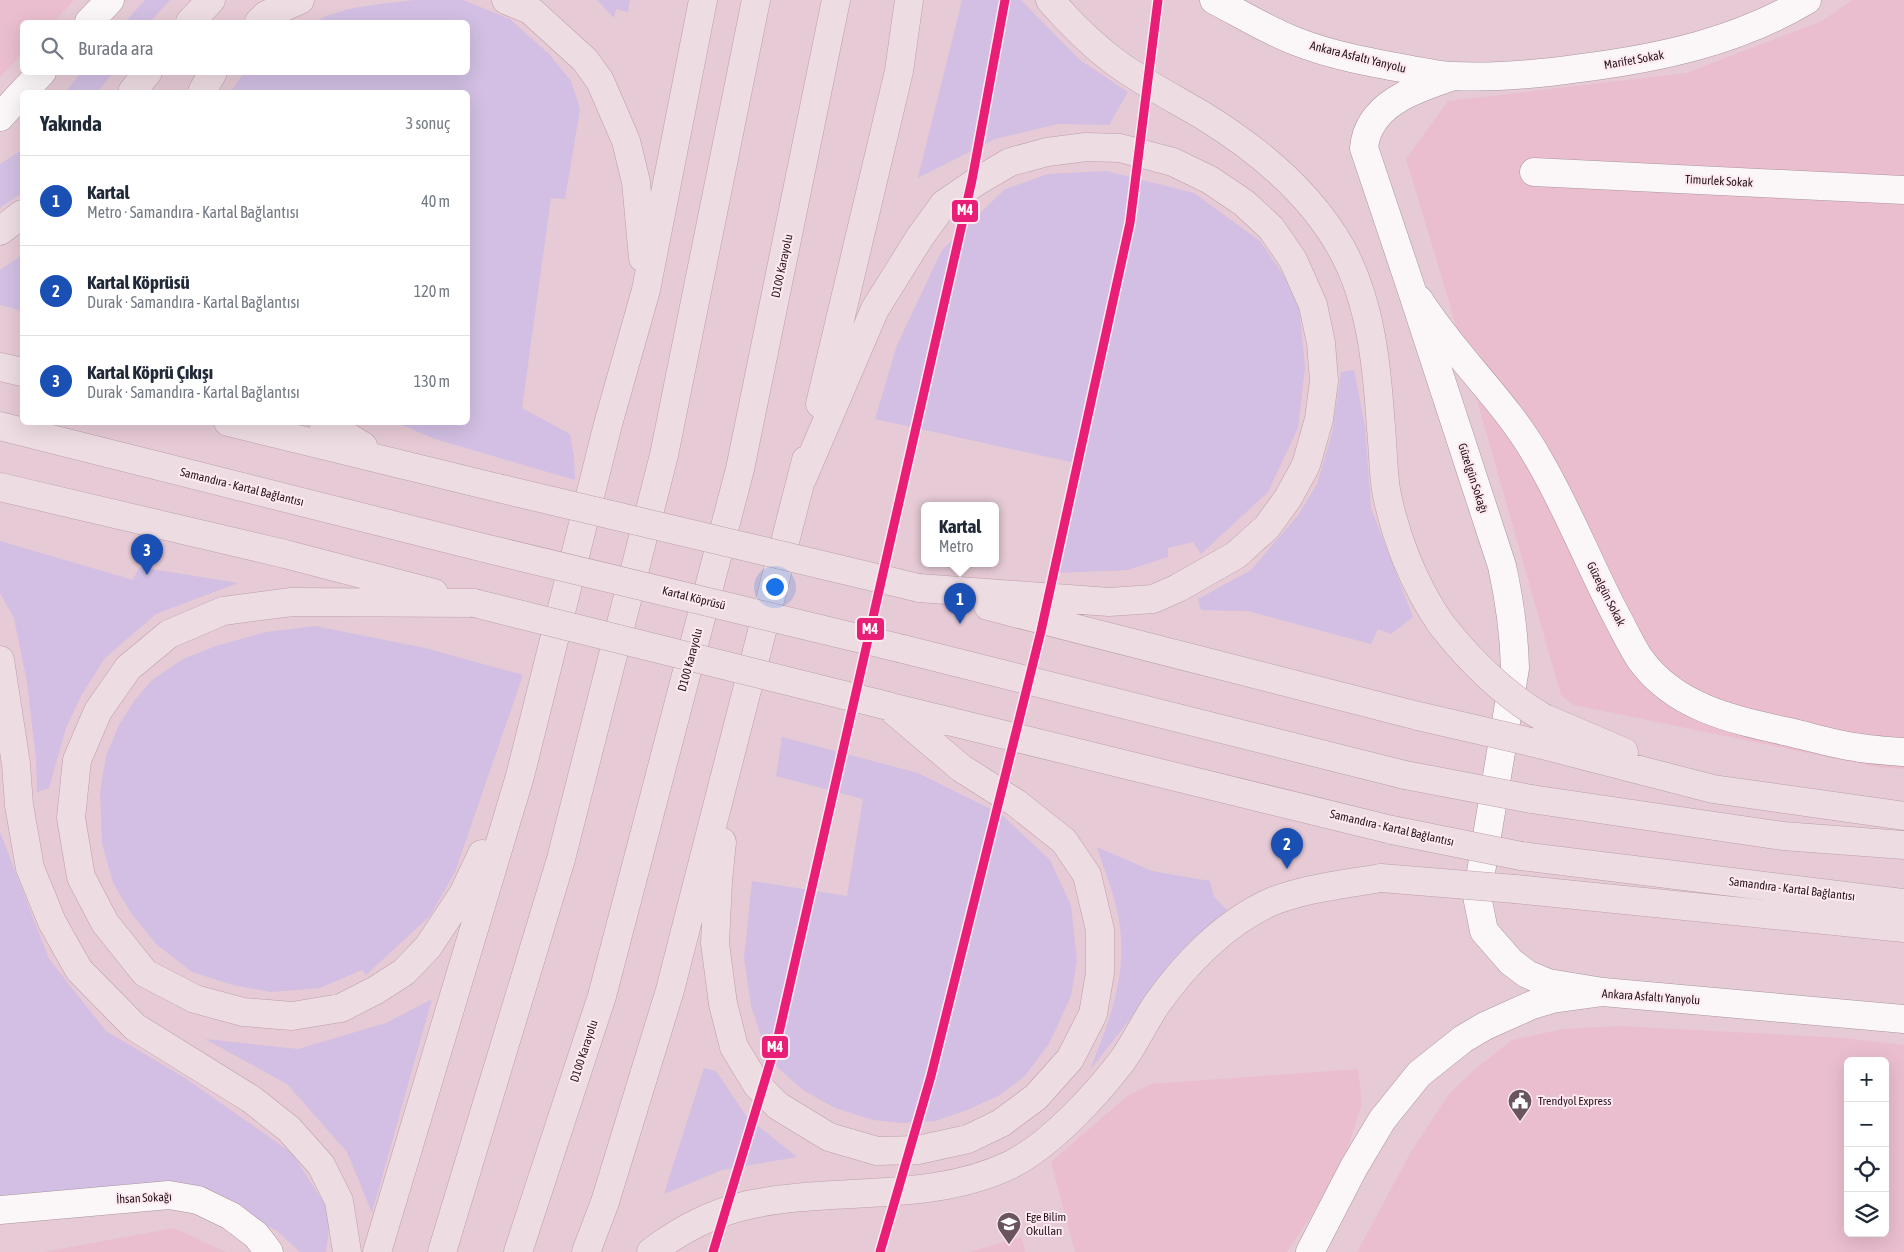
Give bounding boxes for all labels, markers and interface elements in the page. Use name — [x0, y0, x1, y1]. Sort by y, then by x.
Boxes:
search box — [20, 20, 470, 75]
icon: search — [38, 34, 66, 62]
text: Burada ara — [78, 37, 154, 59]
street label: Ankara Asfaltı Yanyolu — [1308, 38, 1408, 76]
street label: Marifet Sokak — [1603, 48, 1666, 72]
text: Yakında — [40, 111, 102, 135]
text: 3 sonuç — [406, 114, 450, 132]
street label: Timurlek Sokak — [1685, 172, 1754, 190]
text: Kartal — [87, 181, 130, 203]
text: 1 — [52, 192, 60, 210]
text: 40 m — [421, 192, 450, 210]
line badge: M4 — [951, 199, 979, 223]
text: M4 — [957, 202, 973, 218]
text: Metro · Samandıra - Kartal Bağlantısı — [87, 203, 299, 221]
street label: D100 Karayolu — [768, 233, 796, 299]
text: Kartal Köprüsü — [87, 271, 190, 293]
text: 2 — [52, 282, 60, 300]
text: 120 m — [414, 282, 450, 300]
text: Durak · Samandıra - Kartal Bağlantısı — [87, 293, 300, 311]
text: Kartal Köprü Çıkışı — [87, 361, 213, 383]
text: 3 — [52, 372, 60, 390]
text: 130 m — [414, 372, 450, 390]
text: Durak · Samandıra - Kartal Bağlantısı — [87, 383, 300, 401]
street label: Güzelgün Sokağı — [1455, 441, 1491, 515]
street label: Samandıra - Kartal Bağlantısı — [179, 465, 305, 509]
popup — [921, 502, 999, 567]
text: Kartal — [939, 515, 981, 537]
pin: 3 — [131, 534, 163, 575]
text: Metro — [939, 537, 974, 555]
street label: Güzelgün Sokak — [1584, 560, 1628, 629]
your location — [762, 574, 788, 600]
street label: Kartal Köprüsü — [661, 583, 727, 613]
pin: 1 — [944, 583, 976, 624]
line badge: M4 — [856, 617, 885, 641]
text: M4 — [862, 621, 878, 637]
street label: D100 Karayolu — [675, 627, 705, 693]
street label: Samandıra - Kartal Bağlantısı — [1329, 807, 1455, 849]
pin: 2 — [1271, 828, 1303, 869]
street label: Samandıra - Kartal Bağlantısı — [1728, 874, 1856, 904]
street label: Ankara Asfaltı Yanyolu — [1601, 987, 1701, 1007]
street label: D100 Karayolu — [567, 1018, 601, 1084]
line badge: M4 — [761, 1035, 789, 1059]
text: M4 — [767, 1039, 783, 1055]
map controls — [1844, 1057, 1889, 1237]
button: + — [1844, 1057, 1889, 1102]
public building icon: Trendyol Express — [1507, 1088, 1533, 1122]
place label: Trendyol Express — [1538, 1094, 1611, 1108]
button: − — [1844, 1102, 1889, 1147]
button: locate — [1844, 1147, 1889, 1192]
street label: İhsan Sokağı — [116, 1190, 172, 1206]
button: layers — [1844, 1192, 1889, 1237]
place label: Ege Bilim Okulları — [1026, 1210, 1066, 1238]
school or university icon: Ege Bilim Okulları — [996, 1211, 1022, 1245]

